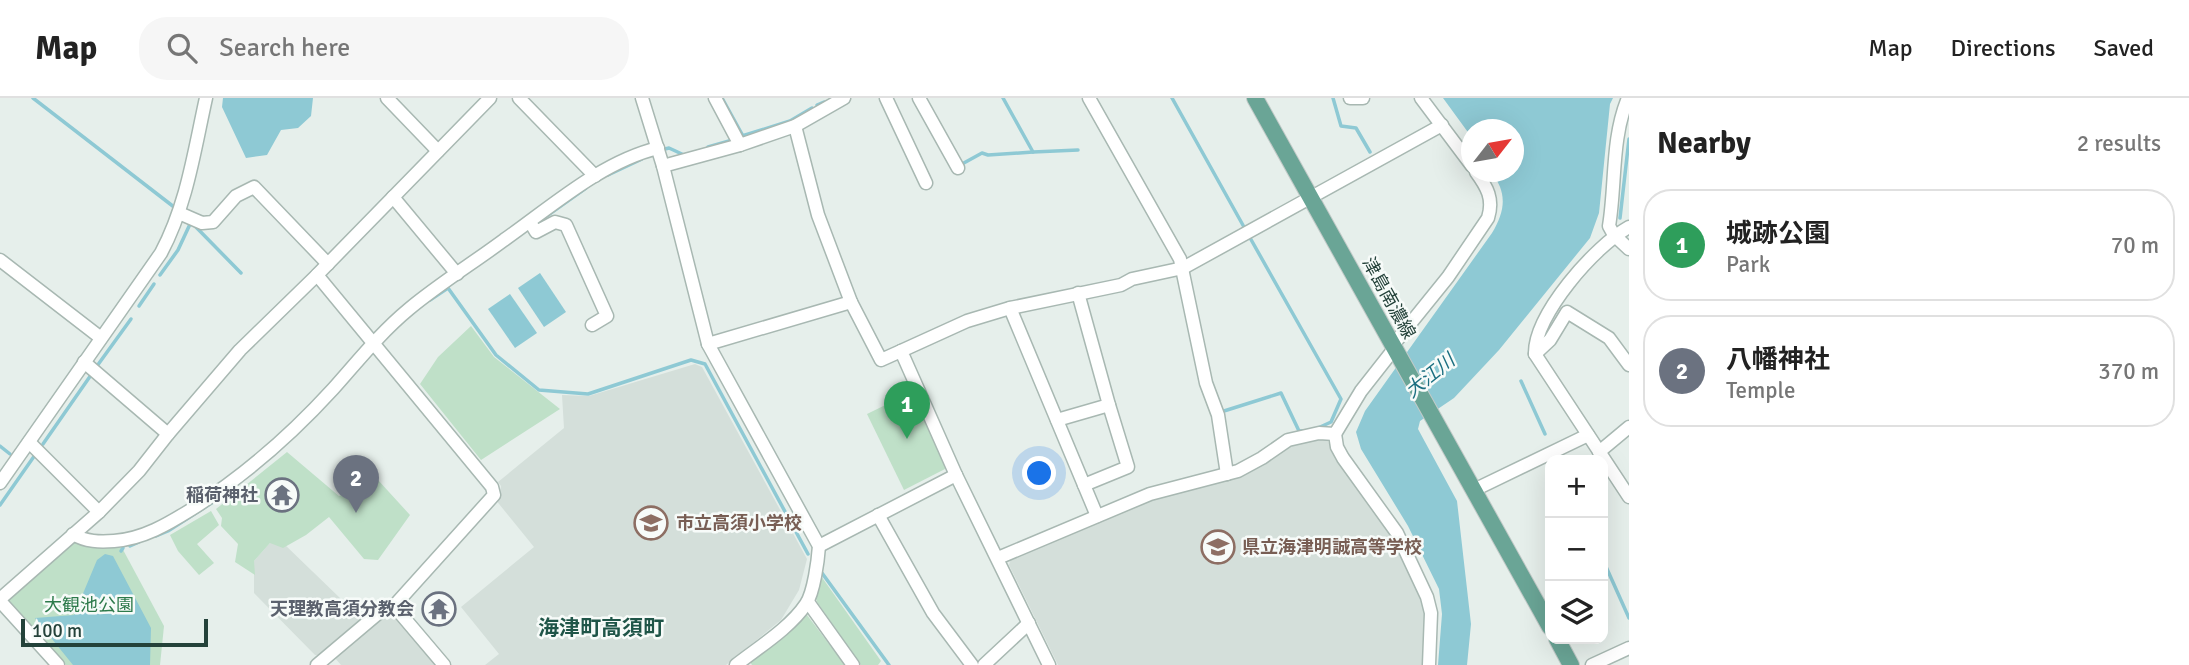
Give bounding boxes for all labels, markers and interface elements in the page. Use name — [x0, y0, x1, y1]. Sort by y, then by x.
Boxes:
search box — [139, 17, 629, 80]
text: Map — [35, 28, 97, 69]
icon: search — [163, 29, 201, 67]
text: Search here — [219, 32, 350, 64]
text: Map — [1868, 33, 1913, 63]
text: Directions — [1951, 33, 2056, 63]
text: Saved — [2094, 33, 2154, 63]
north arrow — [1461, 119, 1524, 182]
text: Nearby — [1657, 125, 1751, 162]
text: 2 results — [2077, 129, 2161, 158]
text: 城跡公園 — [1726, 218, 1830, 250]
text: 1 — [1676, 231, 1688, 260]
text: 70 m — [2111, 231, 2159, 260]
text: Park — [1726, 250, 1770, 279]
street label: 津島南濃線 — [1358, 253, 1420, 343]
text: 八幡神社 — [1726, 344, 1830, 376]
water label: 大江川 — [1400, 347, 1461, 403]
text: 2 — [1676, 357, 1688, 386]
text: 370 m — [2098, 357, 2159, 386]
text: Temple — [1726, 376, 1795, 405]
pin: 1 — [884, 381, 930, 439]
pin: 2 — [333, 455, 379, 513]
map controls — [1545, 455, 1608, 644]
button: + — [1545, 455, 1608, 518]
your location — [1022, 456, 1056, 490]
temple icon: 稲荷神社 — [263, 476, 301, 514]
place label: 稲荷神社 — [186, 484, 258, 506]
school or university icon: 市立高須小学校 — [632, 504, 670, 542]
place label: 市立高須小学校 — [676, 512, 802, 534]
button: − — [1545, 518, 1608, 581]
school or university icon: 県立海津明誠高等学校 — [1199, 528, 1237, 566]
place label: 県立海津明誠高等学校 — [1242, 536, 1422, 558]
button: layers — [1545, 581, 1608, 644]
temple icon: 天理教高須分教会 — [420, 590, 458, 628]
park label: 大観池公園 — [44, 594, 134, 616]
place label: 天理教高須分教会 — [270, 598, 414, 620]
district label: 海津町高須町 — [538, 615, 664, 641]
scale bar — [21, 616, 208, 648]
text: 100 m — [32, 619, 82, 643]

